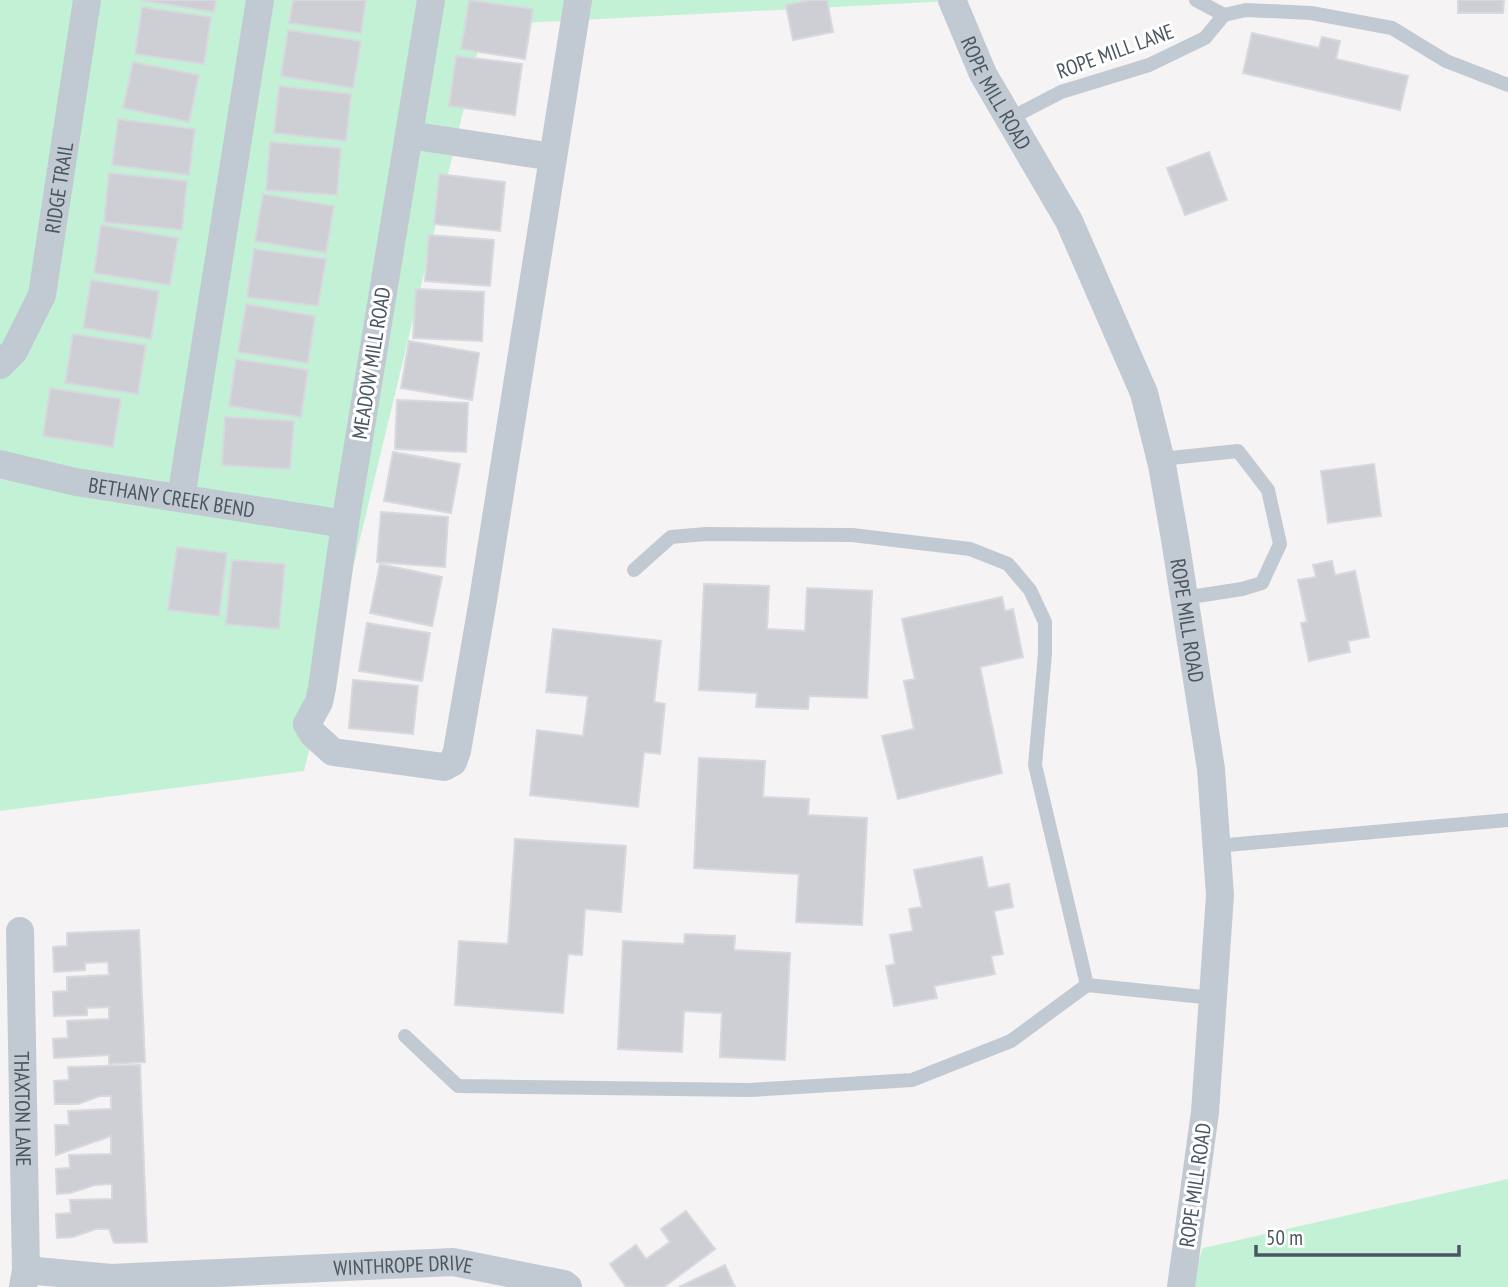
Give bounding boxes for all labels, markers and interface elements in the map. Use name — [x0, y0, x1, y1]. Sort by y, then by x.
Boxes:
street label: ROPE MILL LANE — [1053, 17, 1177, 85]
street label: ROPE MILL ROAD — [955, 32, 1038, 154]
street label: RIDGE TRAIL — [38, 140, 79, 235]
street label: MEADOW MILL ROAD — [346, 285, 396, 441]
street label: BETHANY CREEK BEND — [87, 471, 257, 523]
street label: ROPE MILL ROAD — [1165, 557, 1211, 684]
street label: THAXTON LANE — [9, 1051, 38, 1167]
street label: ROPE MILL ROAD — [1173, 1121, 1217, 1249]
scale bar — [1256, 1214, 1459, 1258]
text: 50 m — [1266, 1224, 1303, 1251]
street label: WINTHROPE DRIVE — [333, 1248, 475, 1281]

